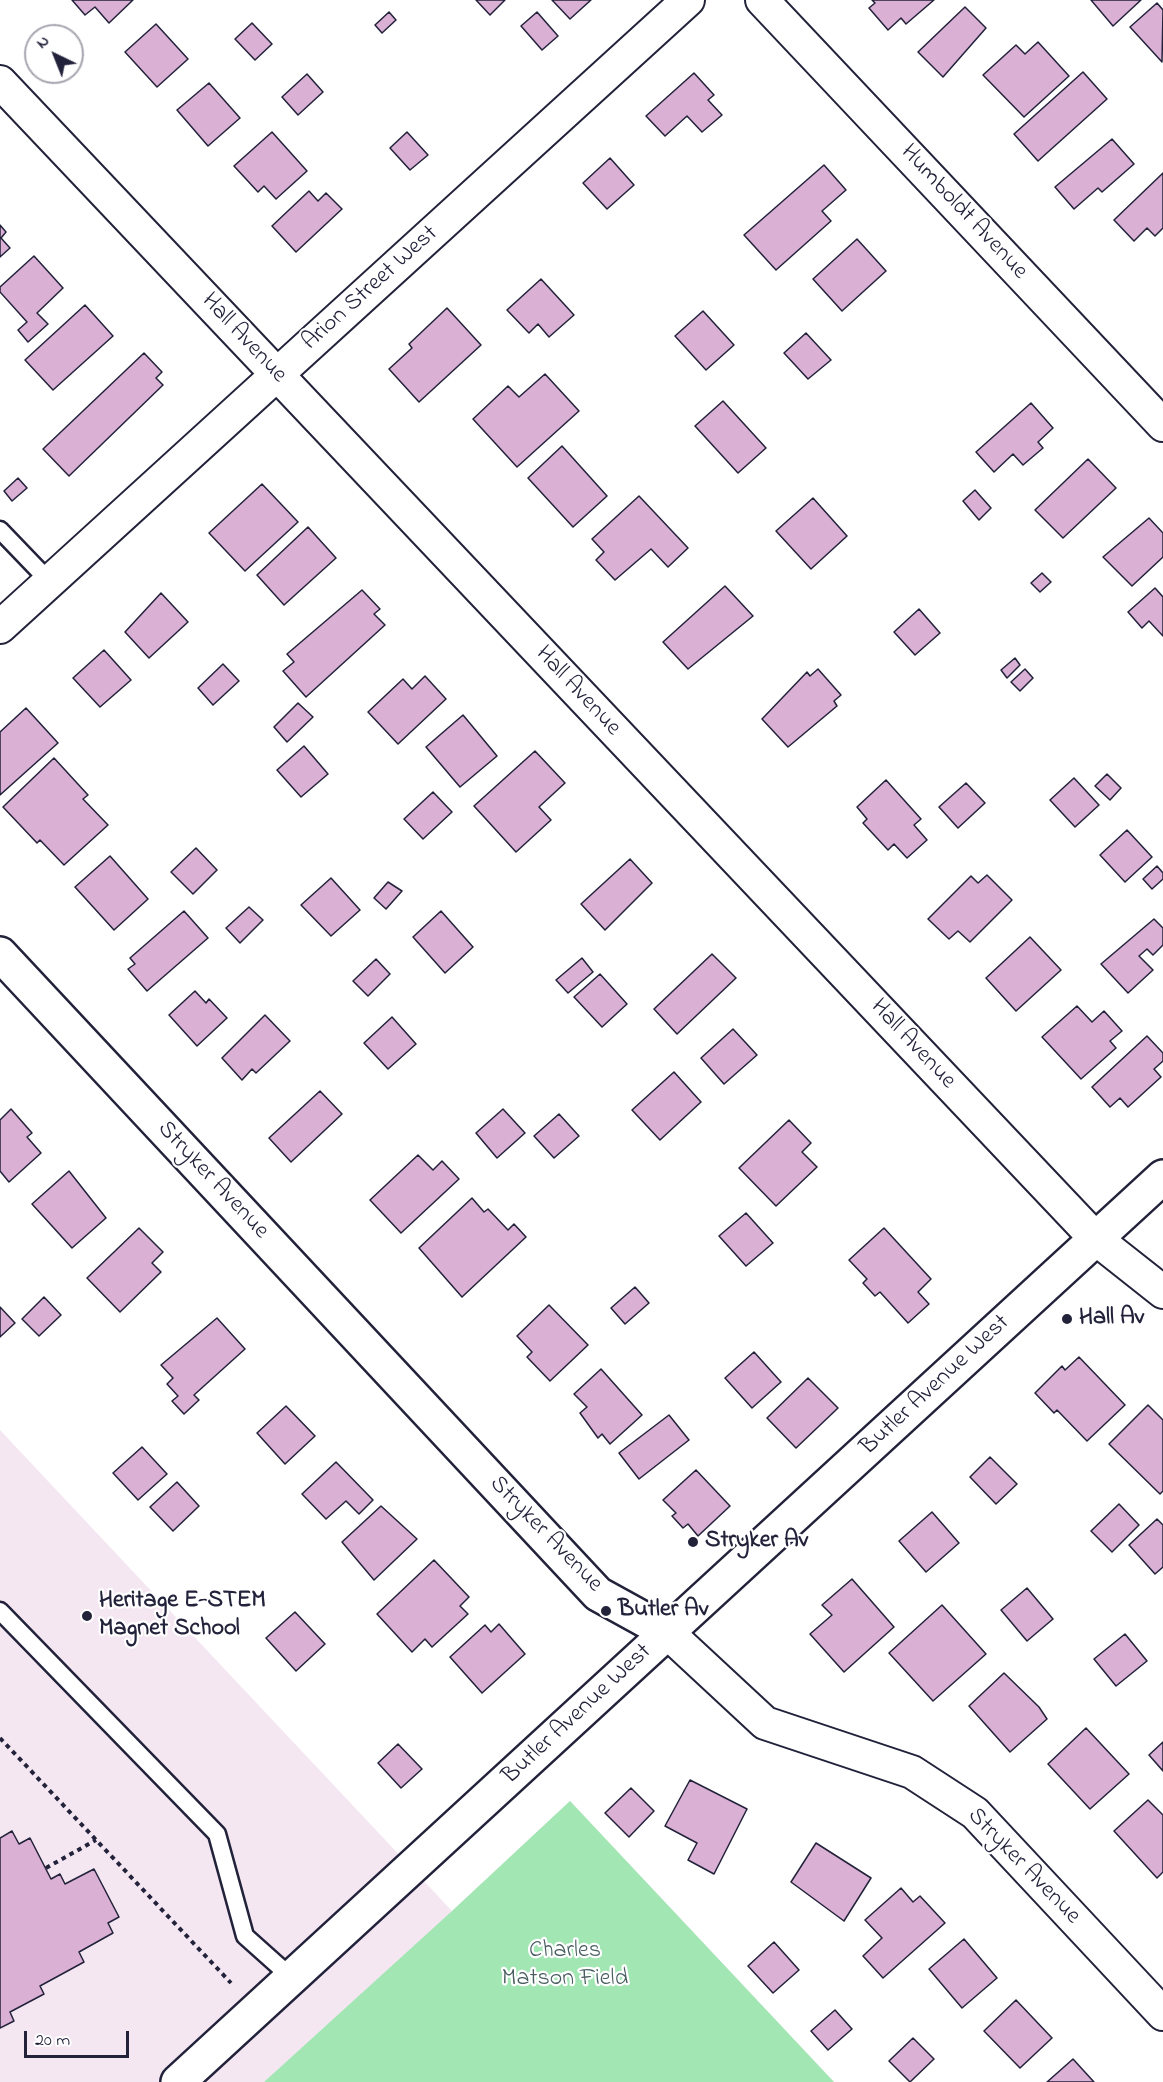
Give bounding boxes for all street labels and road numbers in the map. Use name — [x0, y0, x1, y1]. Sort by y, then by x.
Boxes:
street label: Humboldt Avenue — [893, 140, 1033, 286]
street label: Arion Street West — [297, 220, 445, 358]
street label: Hall Avenue — [194, 288, 292, 390]
street label: Hall Avenue — [528, 641, 626, 743]
street label: Hall Avenue — [863, 994, 961, 1096]
street label: Stryker Avenue — [150, 1116, 274, 1246]
street label: Butler Avenue West — [855, 1309, 1017, 1463]
street label: Stryker Avenue — [482, 1471, 608, 1599]
street label: Butler Avenue West — [497, 1638, 659, 1792]
street label: Stryker Avenue — [960, 1803, 1086, 1931]

